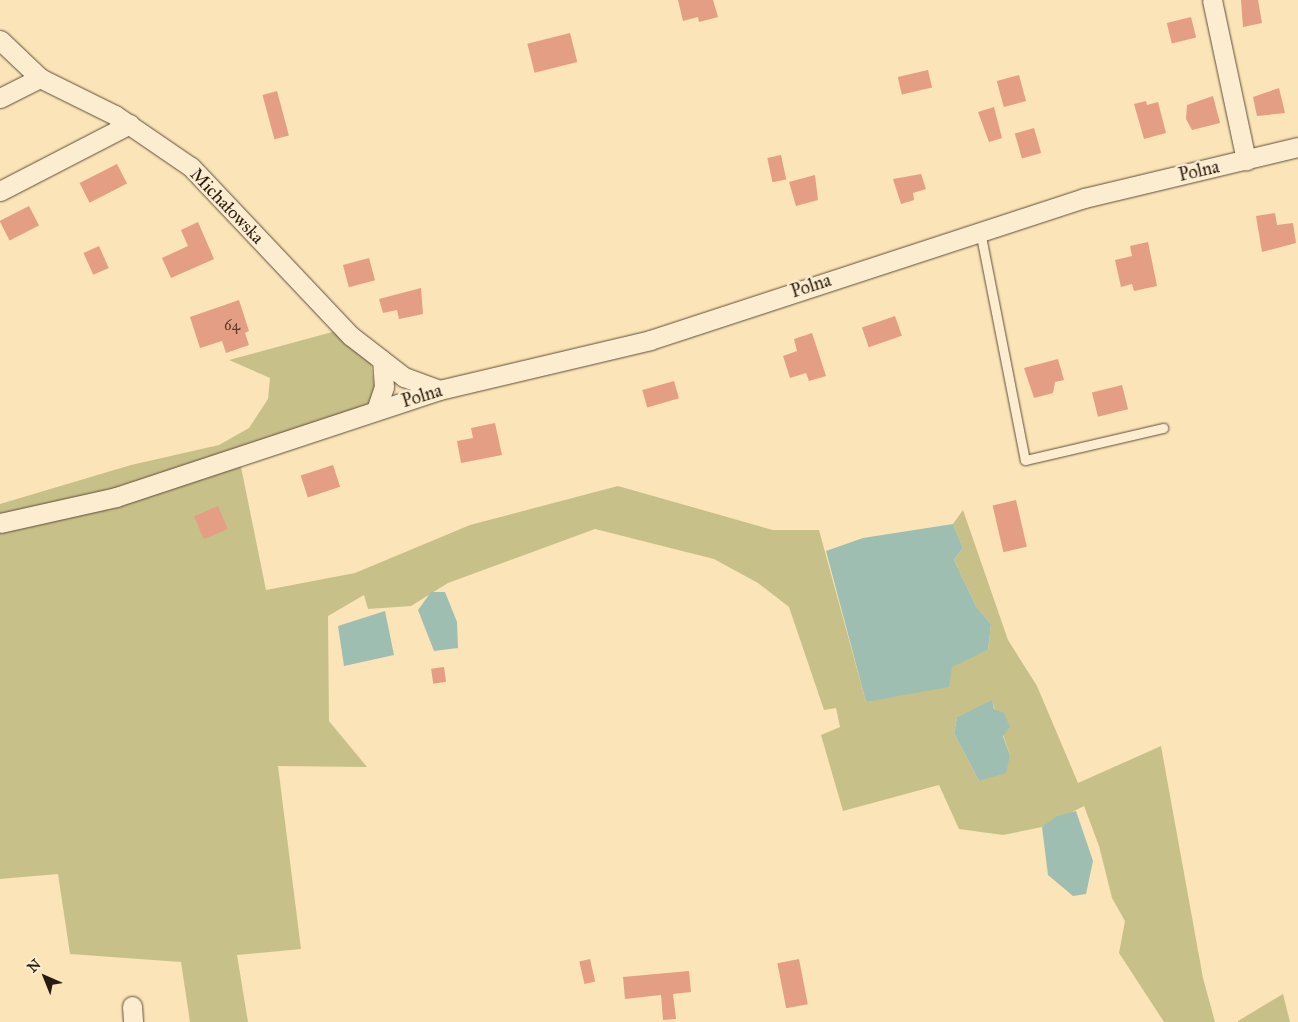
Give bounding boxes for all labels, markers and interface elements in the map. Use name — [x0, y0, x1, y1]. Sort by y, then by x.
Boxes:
street label: Polna — [1176, 156, 1222, 186]
street label: Michałowska — [186, 164, 268, 248]
street label: Polna — [788, 269, 834, 303]
house number: 64 — [224, 317, 240, 335]
street label: Polna — [399, 380, 445, 412]
north arrow — [20, 952, 70, 1002]
text: N — [24, 956, 44, 976]

